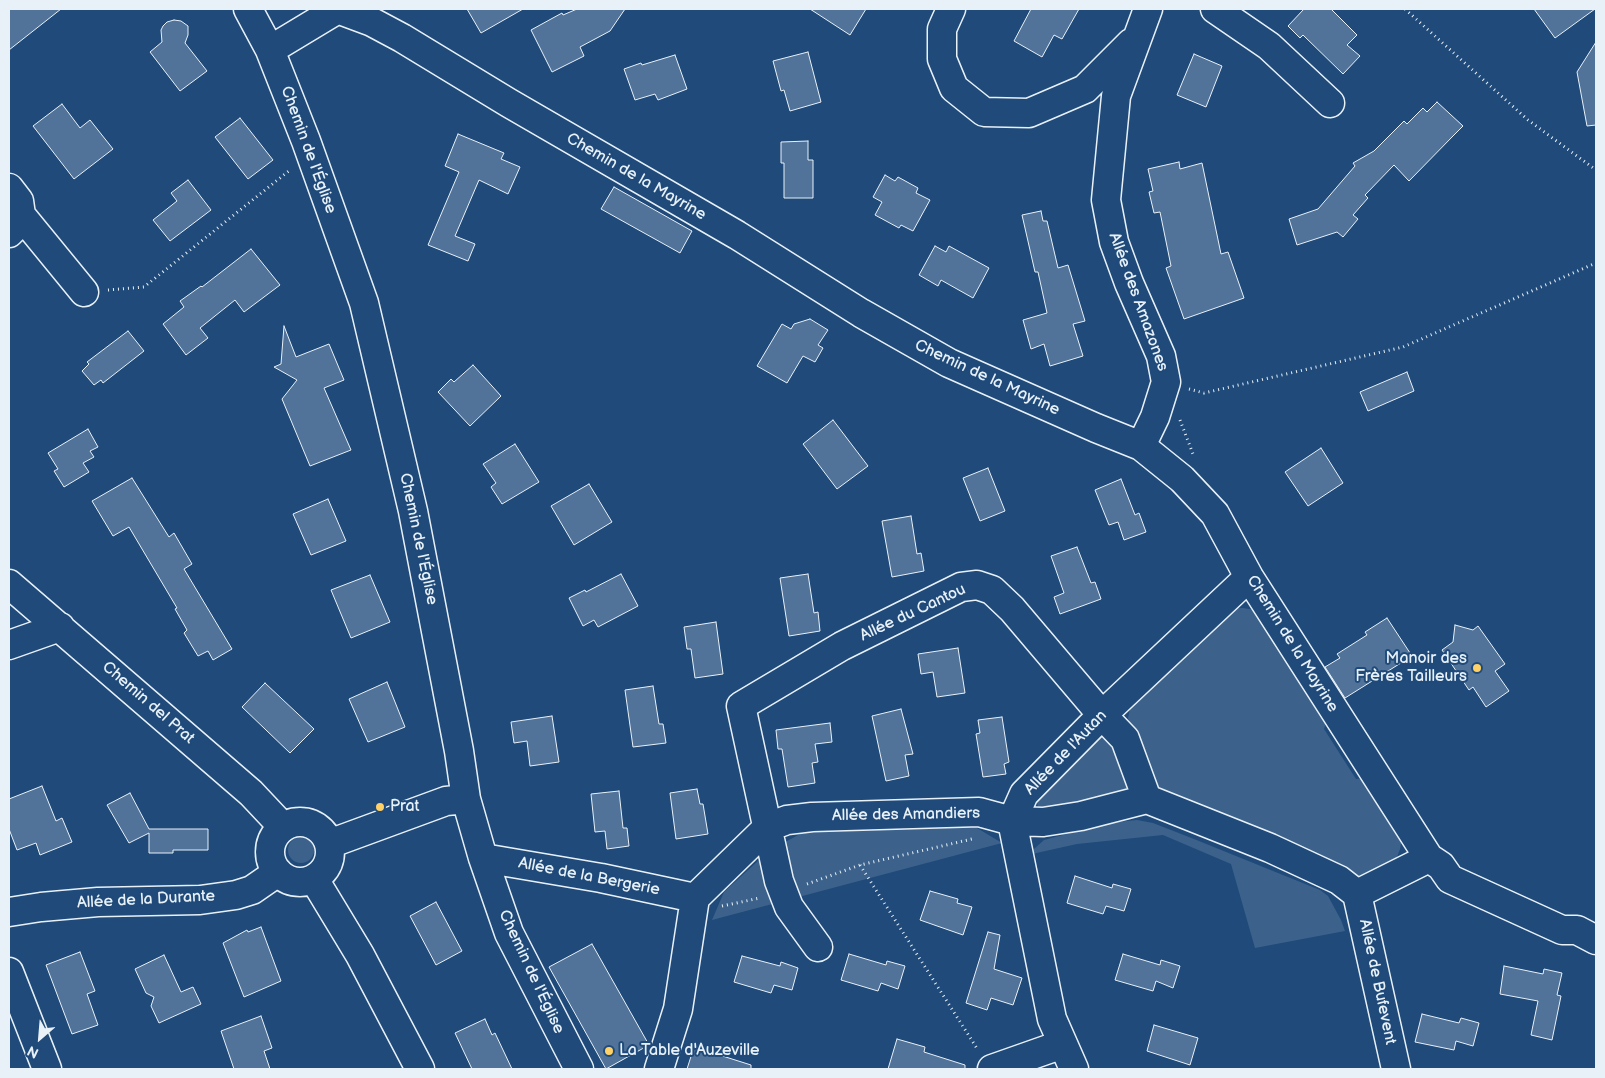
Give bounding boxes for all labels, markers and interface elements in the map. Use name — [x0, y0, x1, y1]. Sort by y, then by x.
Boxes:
street label: Chemin de l'Église — [276, 84, 340, 216]
street label: Chemin de la Mayrine — [563, 129, 709, 225]
street label: Allée des Amazones — [1104, 230, 1172, 374]
street label: Chemin de la Mayrine — [911, 336, 1063, 420]
street label: Chemin de l'Église — [395, 471, 441, 607]
street label: Chemin de la Mayrine — [1242, 572, 1342, 716]
street label: Allée du Cantou — [857, 580, 969, 646]
place label: Manoir des Frères Tailleurs — [1355, 649, 1467, 687]
street label: Chemin del Prat — [98, 658, 198, 748]
marker: Manoir des Frères Tailleurs — [1471, 662, 1483, 674]
street label: Allée de l'Autan — [1021, 707, 1111, 799]
place label: Prat — [390, 797, 419, 817]
marker: Prat — [374, 801, 386, 813]
street label: Allée des Amandiers — [832, 804, 980, 826]
street label: Allée de la Bergerie — [517, 854, 661, 900]
street label: Allée de la Durante — [77, 887, 215, 913]
street label: Chemin de l'Église — [494, 907, 568, 1037]
street label: Allée de Bufevent — [1354, 918, 1400, 1046]
north arrow — [15, 1013, 65, 1063]
place label: La Table d'Auzeville — [619, 1041, 759, 1061]
text: N — [24, 1042, 42, 1062]
marker: La Table d'Auzeville — [603, 1045, 615, 1057]

